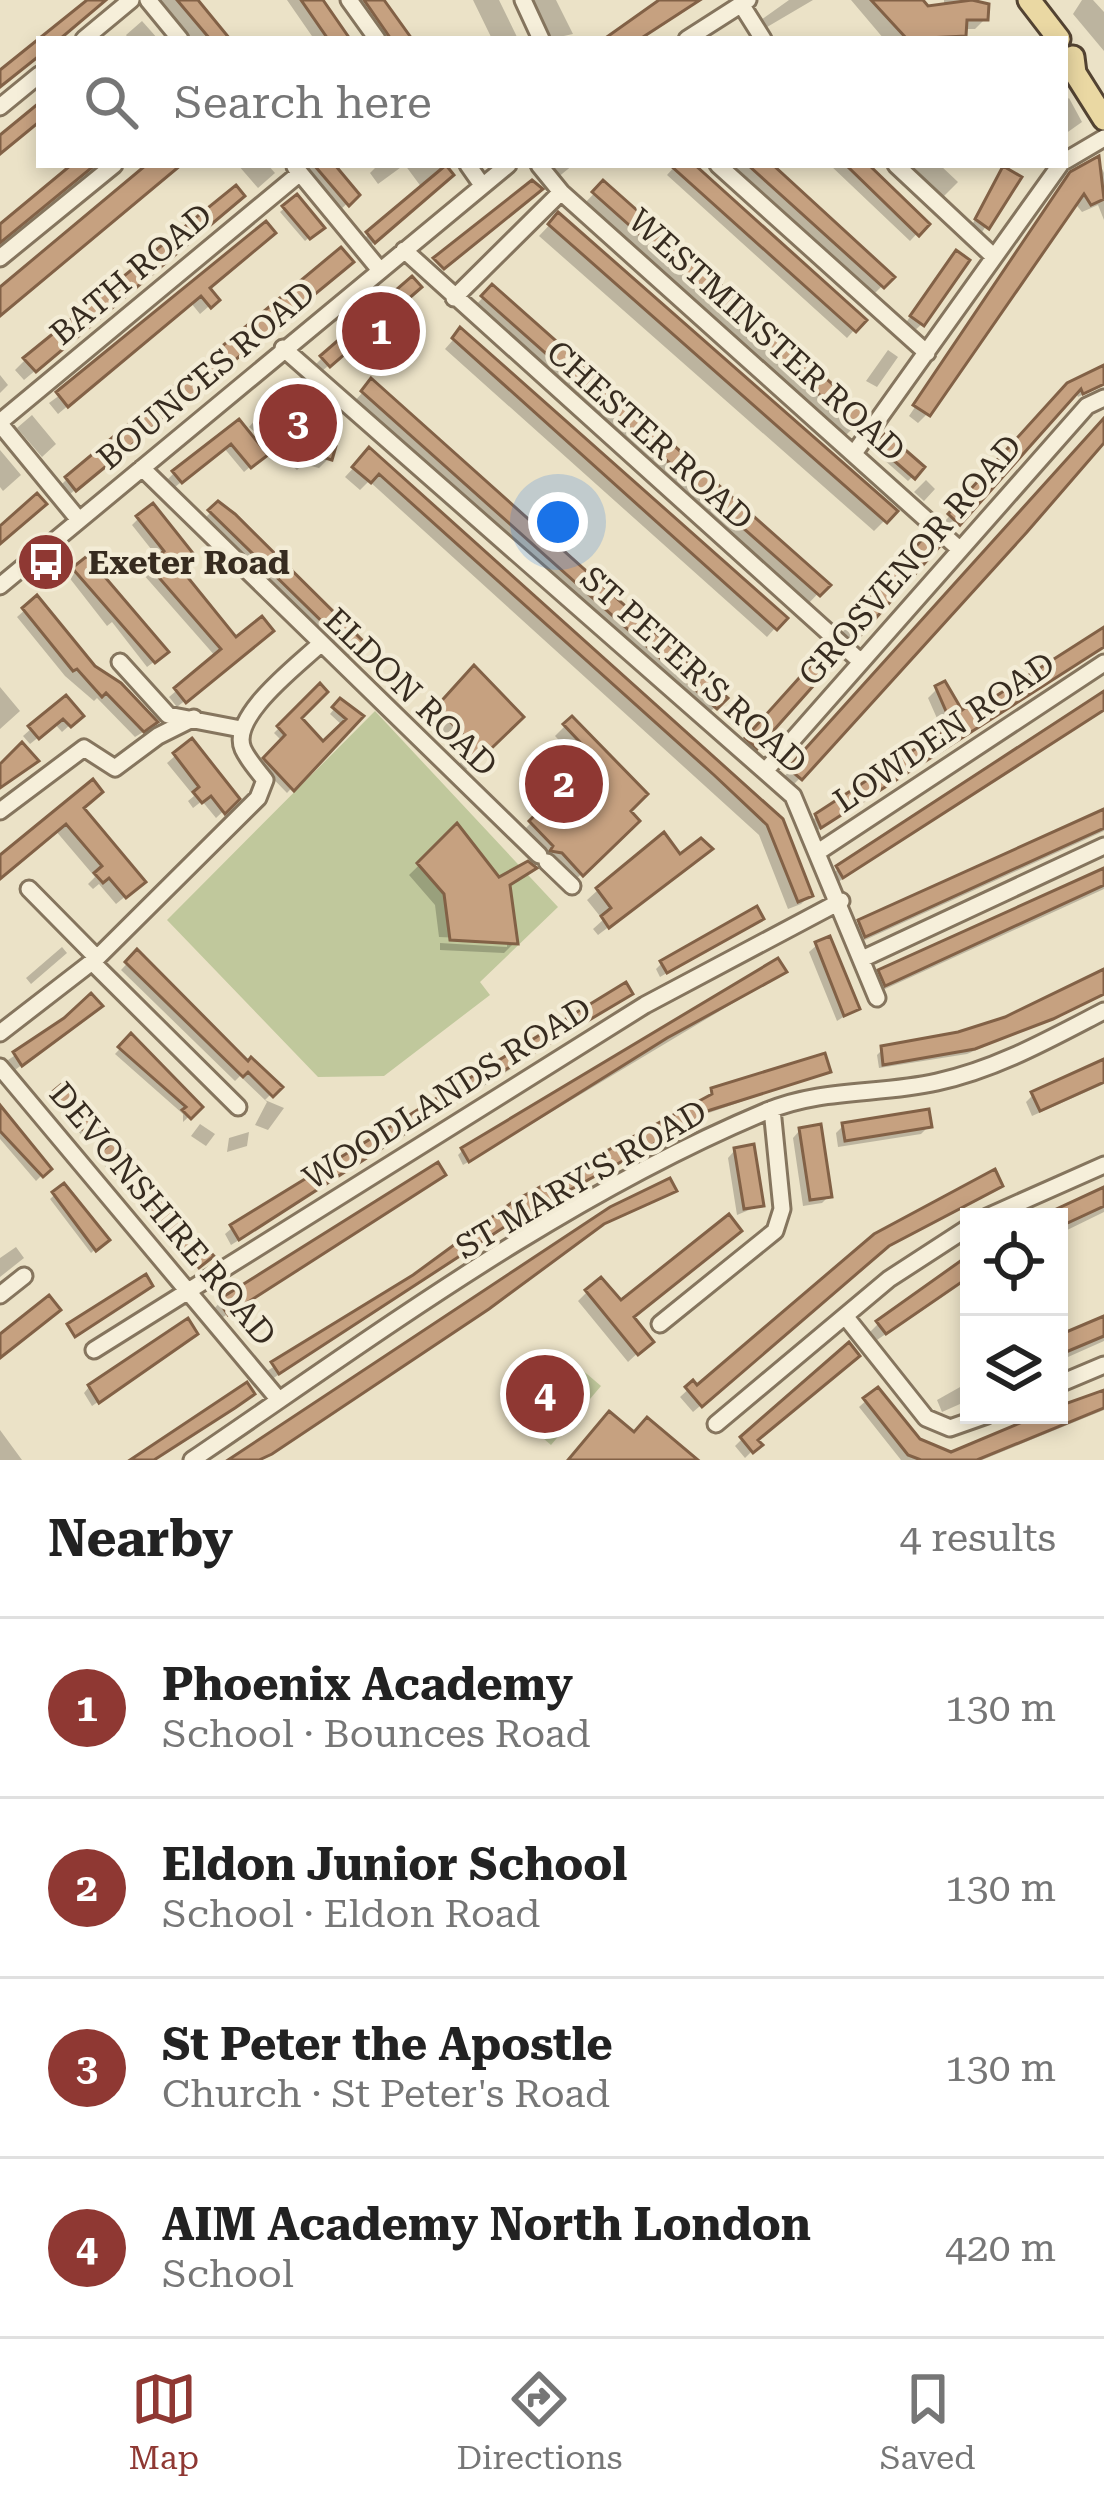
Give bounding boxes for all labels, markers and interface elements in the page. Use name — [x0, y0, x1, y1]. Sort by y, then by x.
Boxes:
search box — [36, 36, 1068, 168]
icon: search — [78, 69, 144, 135]
text: Search here — [174, 76, 432, 129]
street label: BATH ROAD — [42, 195, 220, 353]
street label: WESTMINSTER ROAD — [621, 201, 913, 469]
street label: BOUNCES ROAD — [89, 273, 323, 477]
pin: 1 — [342, 286, 420, 376]
street label: CHESTER ROAD — [539, 332, 761, 538]
pin: 3 — [259, 378, 337, 468]
street label: GROSVENOR ROAD — [790, 427, 1030, 693]
your location — [528, 492, 588, 552]
bus stop icon: Exeter Road — [15, 531, 77, 593]
place label: Exeter Road — [88, 543, 290, 582]
street label: ST PETER'S ROAD — [573, 558, 815, 782]
street label: ELDON ROAD — [317, 600, 505, 784]
street label: LOWDEN ROAD — [826, 644, 1062, 820]
pin: 2 — [525, 739, 603, 829]
street label: WOODLANDS ROAD — [296, 988, 598, 1198]
street label: DEVONSHIRE ROAD — [42, 1075, 284, 1353]
street label: ST MARY'S ROAD — [449, 1091, 713, 1267]
map controls — [960, 1208, 1068, 1424]
button: locate — [960, 1208, 1068, 1316]
button: layers — [960, 1316, 1068, 1424]
pin: 4 — [506, 1349, 584, 1439]
text: Nearby — [48, 1509, 233, 1568]
text: 4 results — [899, 1515, 1056, 1561]
text: Phoenix Academy — [162, 1658, 573, 1711]
text: 1 — [76, 1685, 98, 1731]
text: 130 m — [945, 1685, 1056, 1731]
text: School · Bounces Road — [162, 1711, 591, 1757]
text: Eldon Junior School — [162, 1838, 627, 1891]
text: 2 — [76, 1865, 98, 1911]
text: 130 m — [945, 1865, 1056, 1911]
text: School · Eldon Road — [162, 1891, 540, 1937]
text: St Peter the Apostle — [162, 2018, 613, 2071]
text: 3 — [76, 2045, 98, 2091]
text: 130 m — [945, 2045, 1056, 2091]
text: Church · St Peter's Road — [162, 2071, 610, 2117]
text: AIM Academy North London — [162, 2198, 811, 2251]
text: 4 — [76, 2225, 98, 2271]
text: 420 m — [945, 2225, 1056, 2271]
text: School — [162, 2251, 294, 2297]
tab: Map — [129, 2366, 199, 2477]
tab: Directions — [456, 2366, 622, 2477]
tab: Saved — [880, 2366, 975, 2477]

